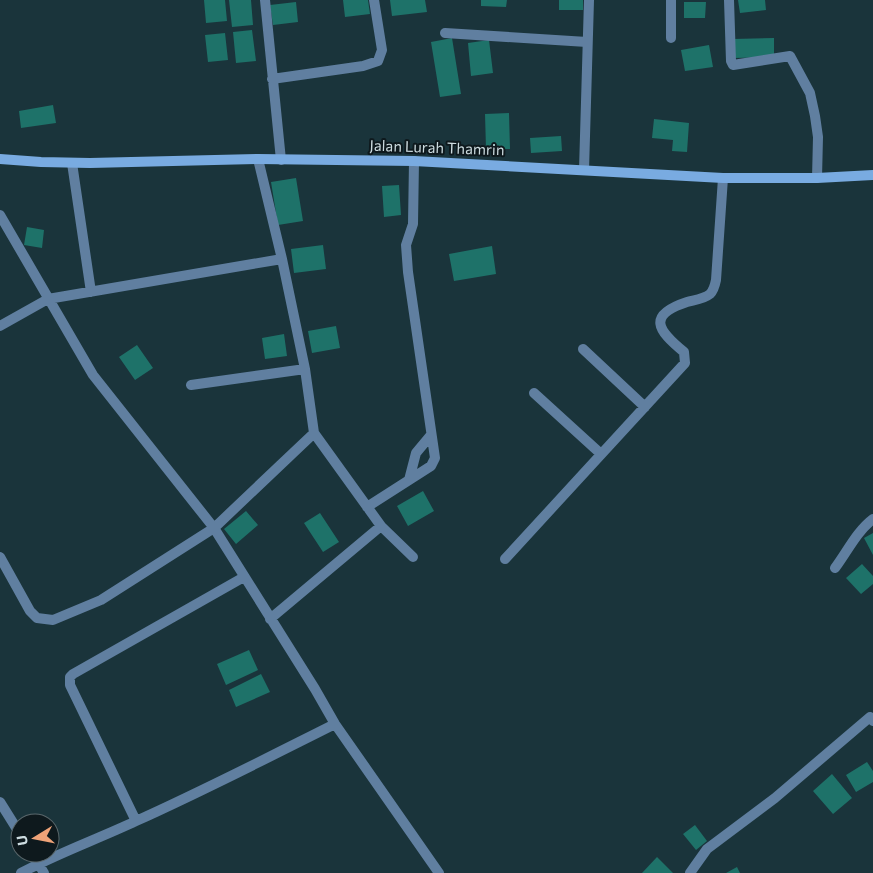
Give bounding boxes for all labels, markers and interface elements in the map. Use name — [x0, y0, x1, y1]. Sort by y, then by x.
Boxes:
street label: Jalan Lurah Thamrin — [369, 136, 505, 158]
north arrow — [10, 813, 60, 863]
text: U — [12, 834, 31, 847]

